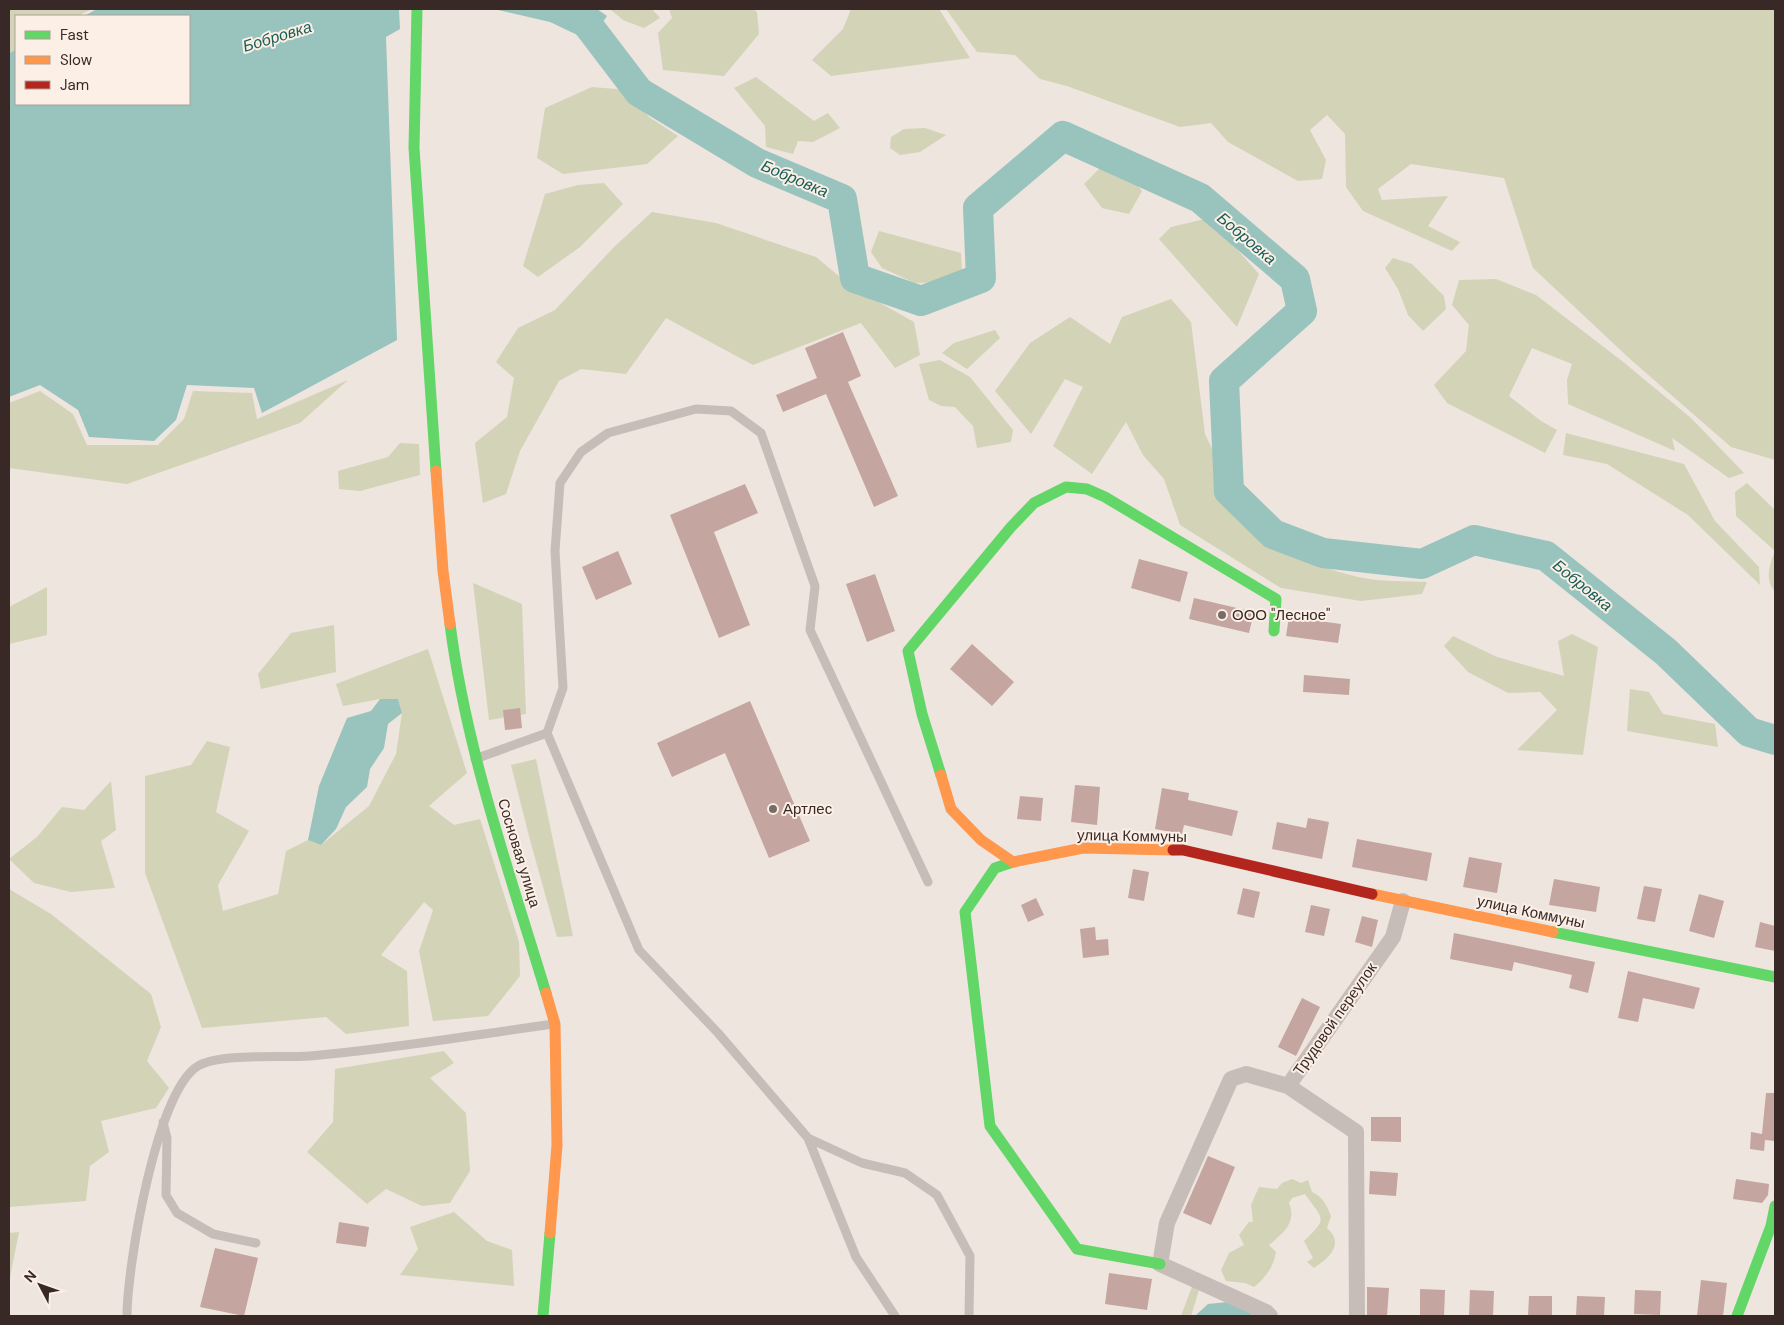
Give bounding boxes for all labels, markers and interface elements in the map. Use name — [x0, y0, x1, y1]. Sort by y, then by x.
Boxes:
legend — [15, 15, 190, 105]
water label: Бобровка — [240, 16, 314, 57]
text: Fast — [60, 25, 89, 45]
text: Slow — [60, 50, 93, 70]
text: Jam — [60, 75, 89, 95]
water label: Бобровка — [758, 155, 832, 202]
water label: Бобровка — [1213, 208, 1281, 269]
water label: Бобровка — [1549, 555, 1617, 616]
place label: ООО "Лесное" — [1232, 605, 1330, 625]
marker: ООО "Лесное" — [1216, 609, 1228, 621]
street label: Сосновая улица — [493, 796, 545, 910]
place label: Артлес — [783, 799, 833, 819]
marker: Артлес — [767, 803, 779, 815]
street label: улица Коммуны — [1077, 825, 1187, 847]
street label: улица Коммуны — [1475, 891, 1587, 933]
street label: Трудовой переулок — [1289, 958, 1382, 1079]
north arrow — [15, 1260, 65, 1310]
text: N — [20, 1267, 40, 1286]

